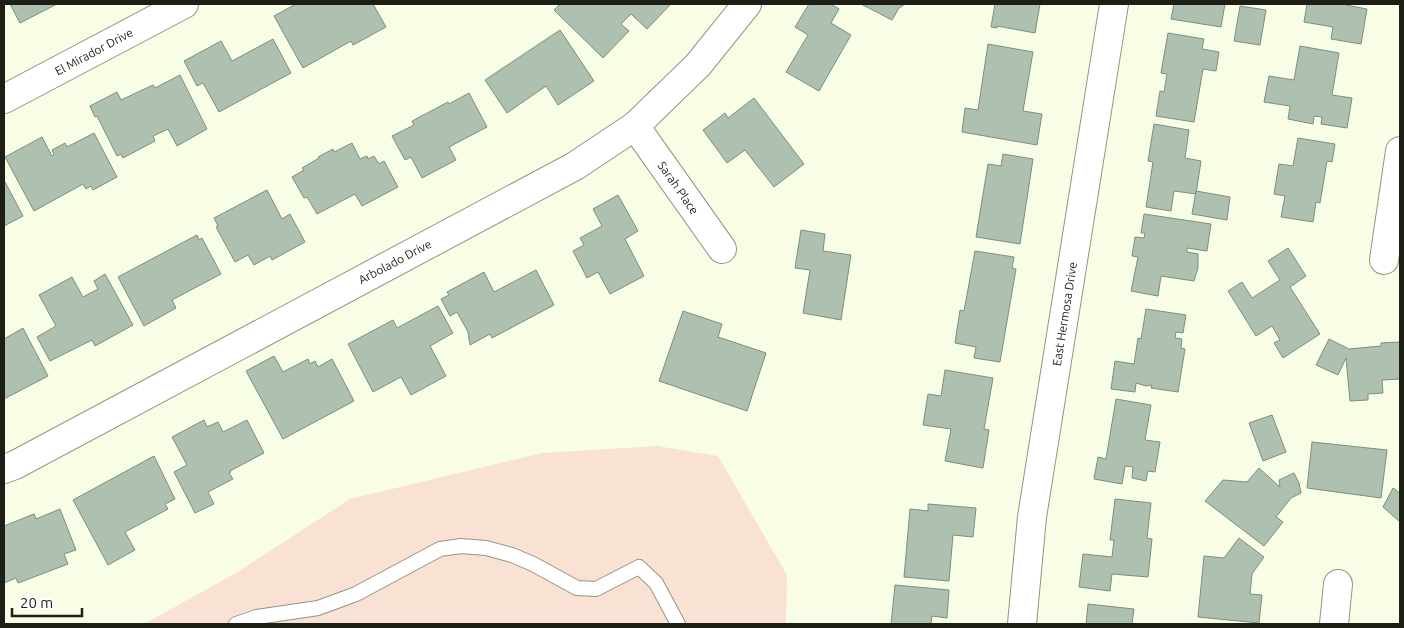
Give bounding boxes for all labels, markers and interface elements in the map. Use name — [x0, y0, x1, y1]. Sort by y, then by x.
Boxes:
street label: El Mirador Drive — [53, 26, 135, 78]
street label: Sarah Place — [655, 159, 701, 217]
street label: Arbolado Drive — [356, 237, 434, 286]
street label: East Hermosa Drive — [1050, 261, 1079, 367]
scale bar — [12, 586, 82, 618]
text: 20 m — [20, 594, 53, 611]

